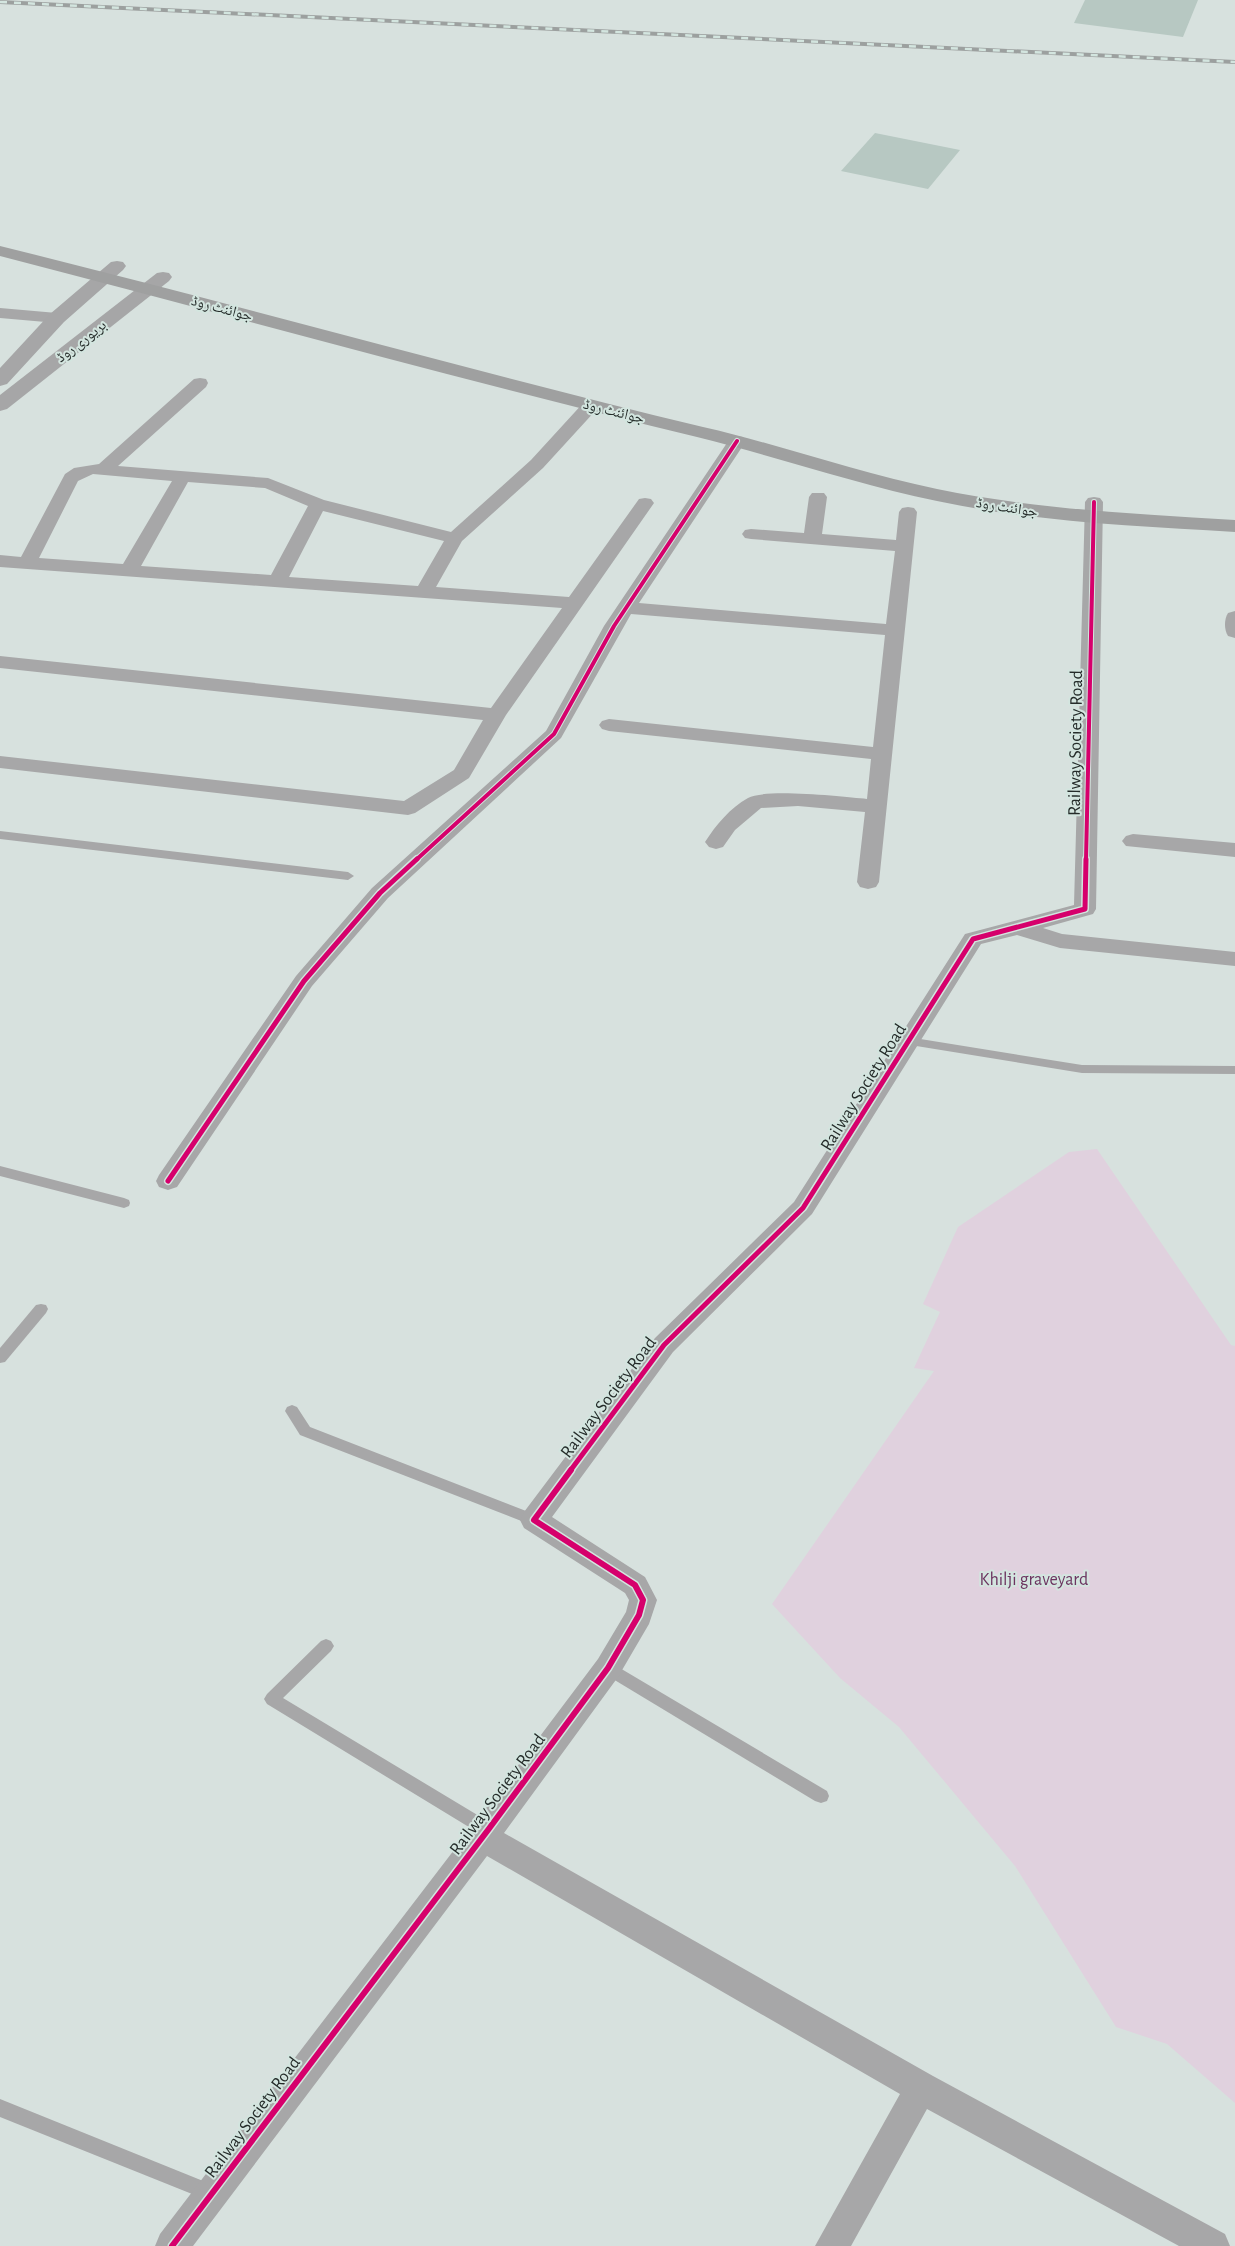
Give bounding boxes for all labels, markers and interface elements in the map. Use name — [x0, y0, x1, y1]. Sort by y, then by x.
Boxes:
street label: جوائنٹ روڈ — [190, 293, 254, 325]
street label: بریوری روڈ — [53, 317, 110, 367]
street label: جوائنٹ روڈ — [582, 397, 646, 427]
street label: جوائنٹ روڈ — [975, 495, 1039, 521]
street label: Railway Society Road — [1066, 670, 1086, 816]
street label: Railway Society Road — [818, 1021, 910, 1154]
street label: Railway Society Road — [558, 1334, 660, 1461]
park label: Khilji graveyard — [980, 1571, 1088, 1589]
street label: Railway Society Road — [447, 1731, 549, 1858]
street label: Railway Society Road — [202, 2054, 304, 2181]

